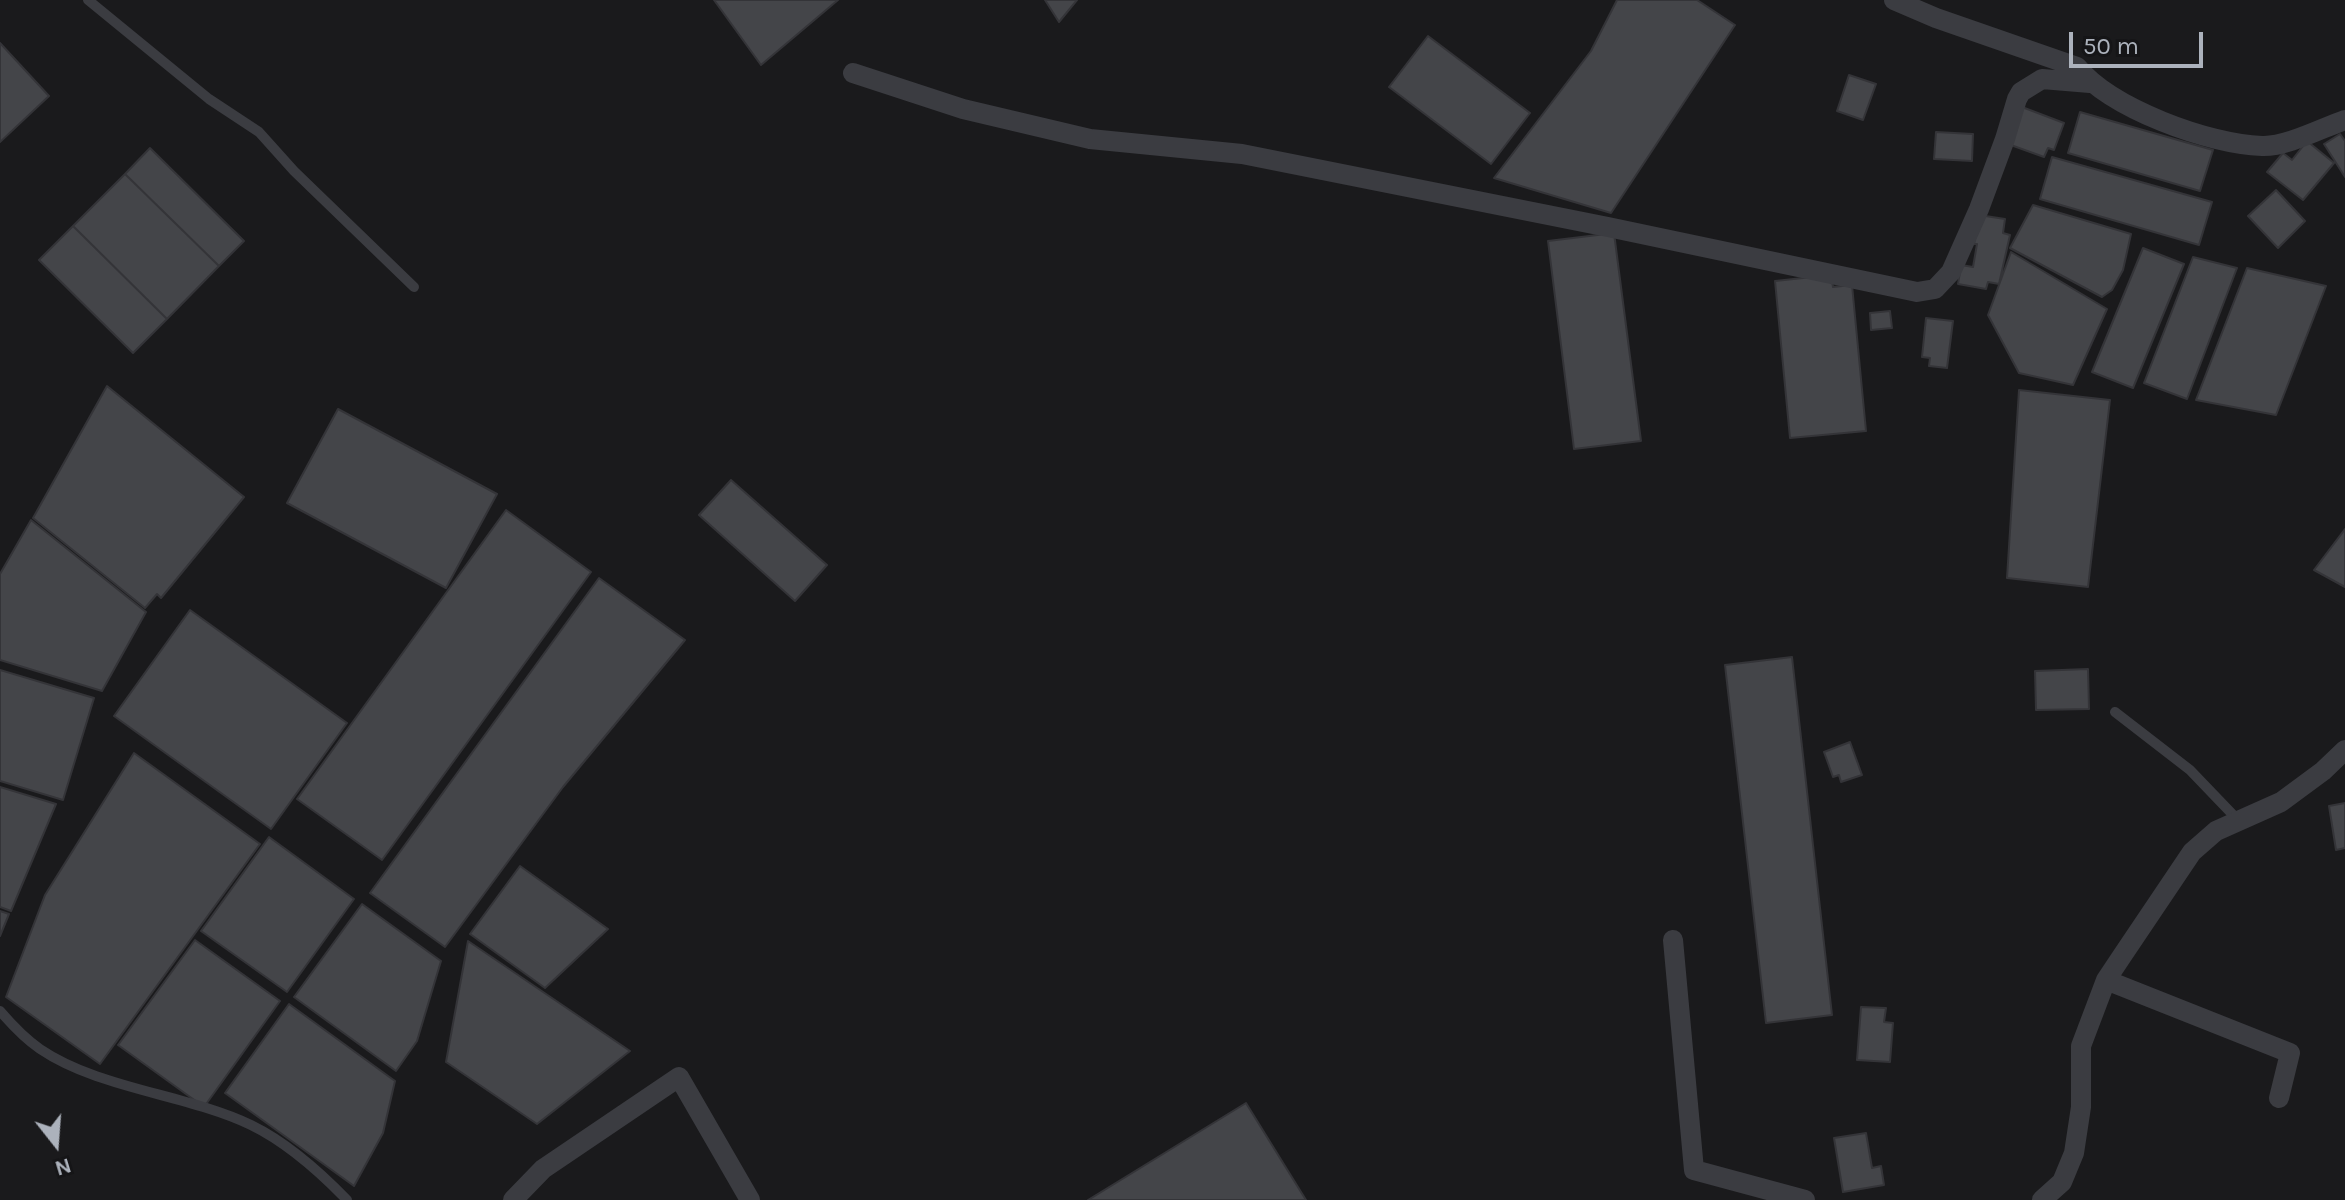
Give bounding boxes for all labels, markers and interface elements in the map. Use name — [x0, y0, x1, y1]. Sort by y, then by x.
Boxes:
scale bar — [2073, 16, 2207, 66]
text: 50 m — [2083, 32, 2139, 60]
north arrow — [16, 1104, 96, 1184]
text: N — [52, 1152, 74, 1182]

